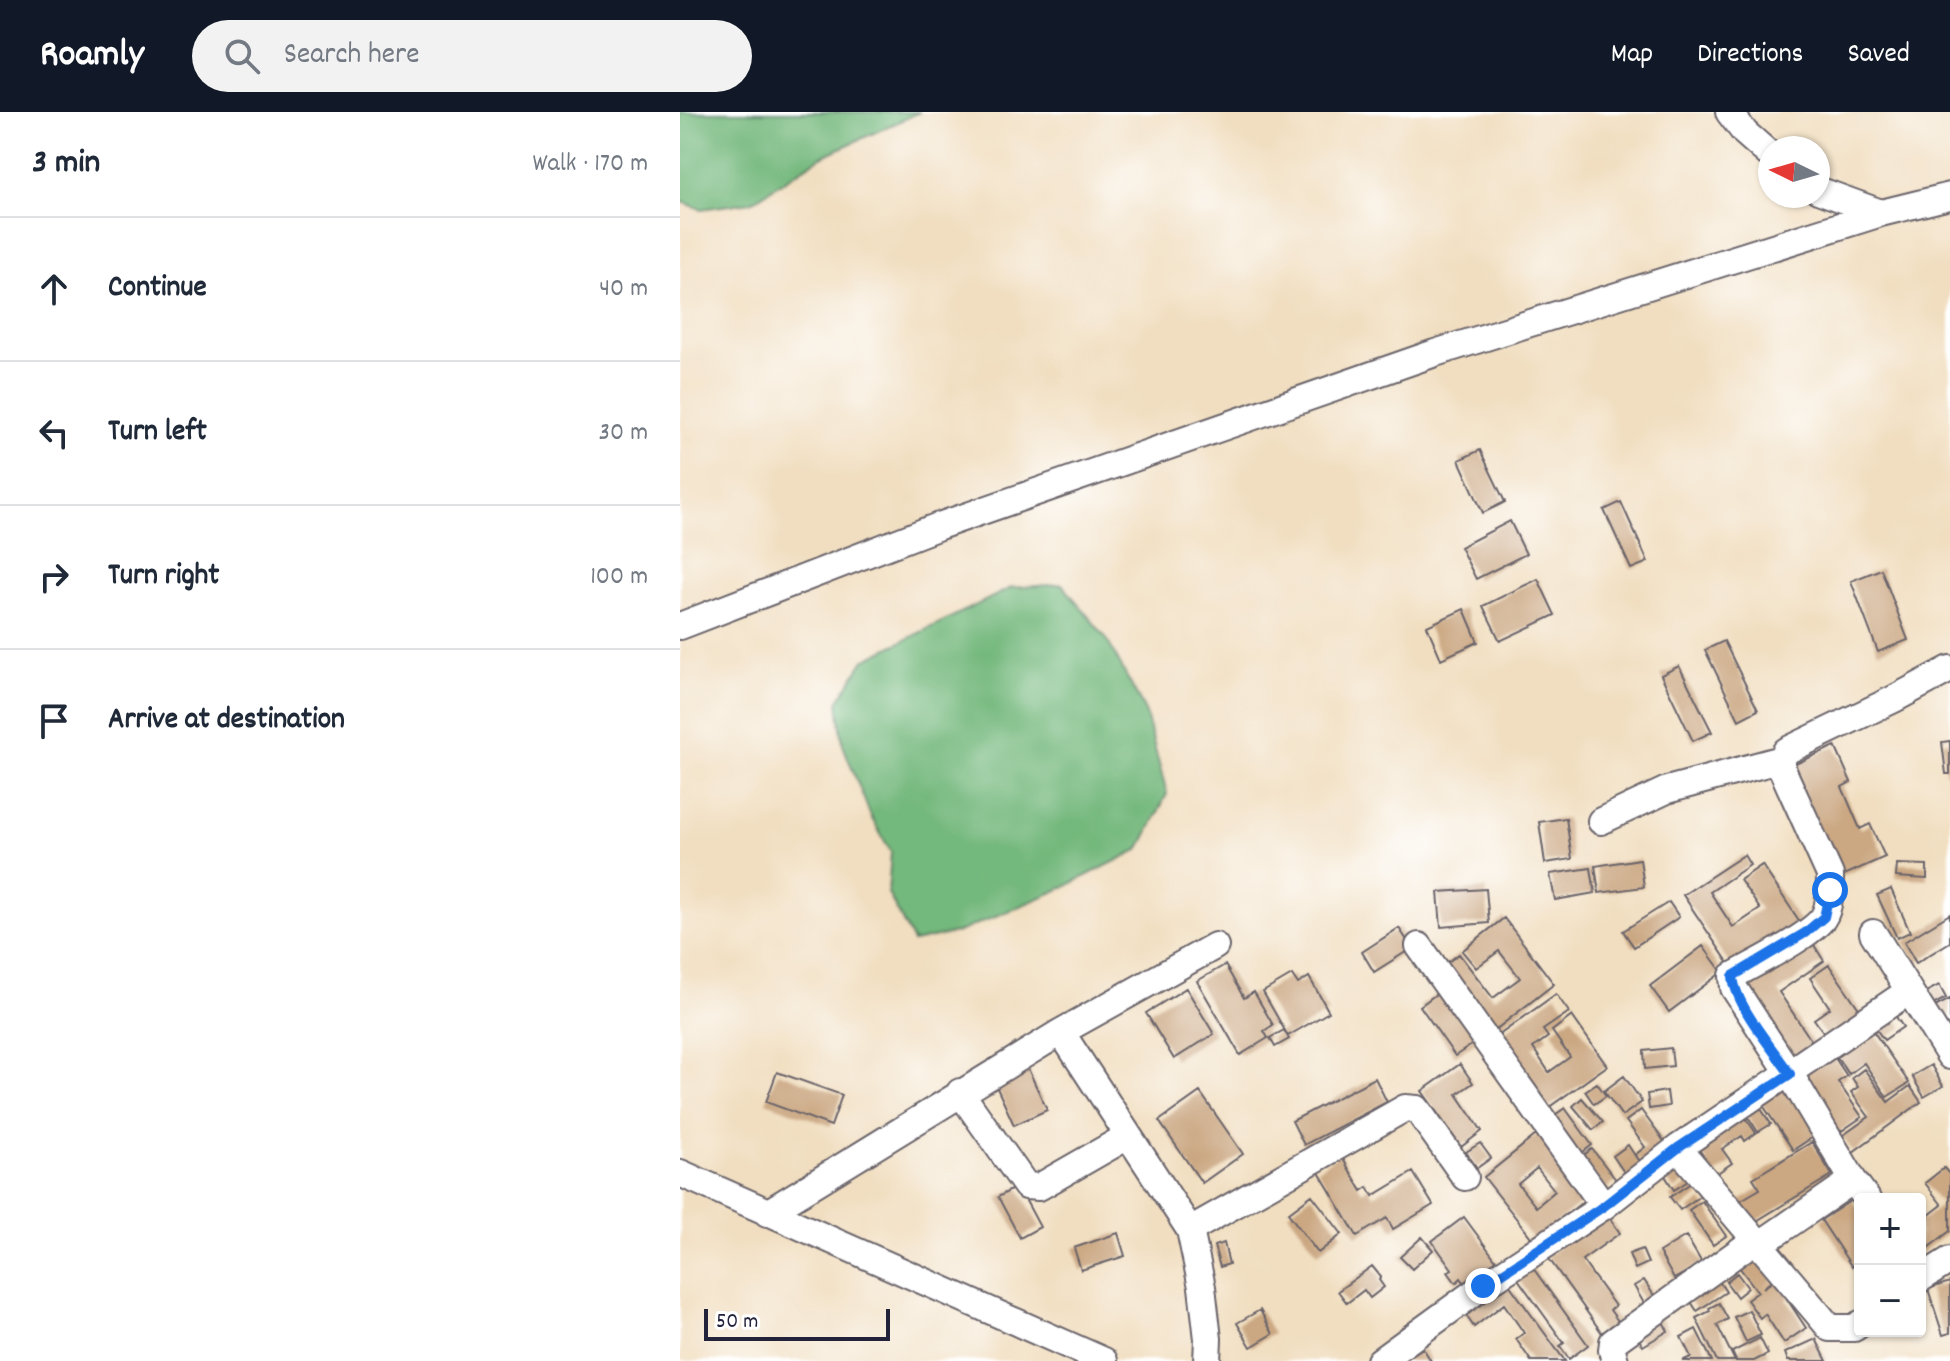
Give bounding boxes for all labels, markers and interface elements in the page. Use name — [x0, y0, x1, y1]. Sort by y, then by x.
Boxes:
search box — [192, 20, 752, 92]
text: Roamly — [40, 29, 144, 84]
icon: search — [220, 34, 264, 78]
text: Search here — [284, 35, 419, 78]
text: Map — [1611, 36, 1653, 76]
text: Directions — [1697, 36, 1803, 76]
text: Saved — [1847, 36, 1910, 76]
north arrow — [1758, 136, 1830, 208]
text: 3 min — [32, 140, 100, 189]
text: Walk · 170 m — [533, 146, 648, 183]
icon: ahead — [32, 267, 76, 311]
text: Continue — [108, 268, 207, 311]
text: 40 m — [599, 271, 648, 308]
icon: left — [32, 411, 76, 455]
text: Turn left — [108, 412, 207, 455]
text: 30 m — [598, 415, 648, 452]
icon: right — [32, 555, 76, 599]
text: Turn right — [108, 556, 219, 599]
text: 100 m — [590, 559, 648, 596]
icon: arrive — [32, 699, 76, 743]
text: Arrive at destination — [108, 700, 345, 743]
route start — [1812, 872, 1848, 908]
map controls — [1854, 1193, 1926, 1337]
button: + — [1854, 1193, 1926, 1265]
button: − — [1854, 1265, 1926, 1337]
route end — [1465, 1268, 1501, 1304]
scale bar — [704, 1305, 890, 1341]
text: 50 m — [716, 1307, 758, 1338]

